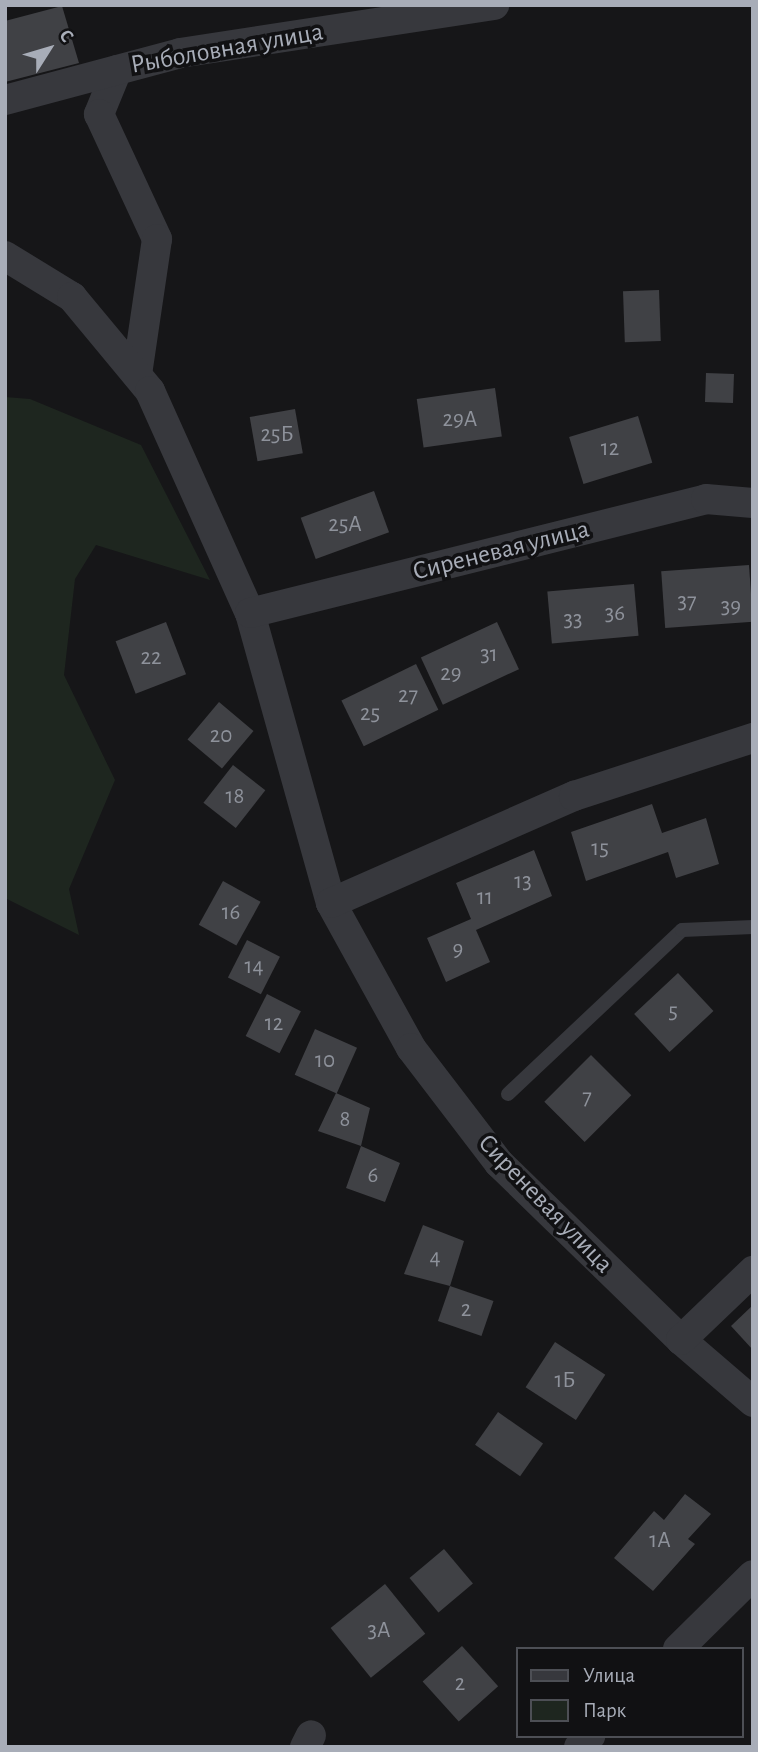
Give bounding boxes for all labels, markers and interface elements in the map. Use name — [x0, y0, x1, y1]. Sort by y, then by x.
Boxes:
north arrow — [14, 14, 84, 84]
street label: Рыболовная улица — [128, 17, 326, 81]
text: С — [55, 26, 77, 46]
house number: 29А — [443, 406, 477, 434]
house number: 25Б — [260, 421, 294, 449]
house number: 12 — [601, 435, 619, 463]
house number: 25А — [328, 511, 362, 539]
street label: Сиреневая улица — [409, 514, 593, 588]
house number: 37 — [677, 588, 697, 616]
house number: 39 — [721, 593, 741, 621]
house number: 36 — [605, 600, 625, 628]
house number: 33 — [564, 606, 582, 634]
house number: 31 — [480, 641, 498, 669]
house number: 22 — [141, 644, 161, 672]
house number: 29 — [440, 660, 462, 688]
house number: 27 — [398, 682, 418, 710]
house number: 25 — [360, 700, 380, 728]
house number: 20 — [210, 722, 232, 750]
house number: 18 — [226, 783, 244, 811]
house number: 15 — [591, 835, 609, 863]
house number: 13 — [514, 868, 532, 896]
house number: 11 — [477, 884, 493, 912]
house number: 16 — [222, 899, 240, 927]
house number: 9 — [453, 936, 463, 964]
house number: 14 — [245, 953, 263, 981]
house number: 5 — [668, 998, 678, 1026]
house number: 12 — [265, 1010, 283, 1038]
house number: 10 — [315, 1047, 335, 1075]
house number: 7 — [582, 1084, 592, 1112]
house number: 8 — [340, 1106, 350, 1134]
street label: Сиреневая улица — [471, 1128, 619, 1280]
house number: 6 — [368, 1162, 378, 1190]
house number: 4 — [429, 1244, 441, 1272]
house number: 2 — [461, 1296, 471, 1324]
house number: 1Б — [554, 1367, 576, 1395]
house number: 1А — [649, 1527, 671, 1555]
house number: 3А — [368, 1617, 390, 1645]
legend — [516, 1647, 744, 1738]
text: Улица — [583, 1665, 635, 1686]
house number: 2 — [455, 1670, 465, 1698]
text: Парк — [583, 1700, 626, 1721]

